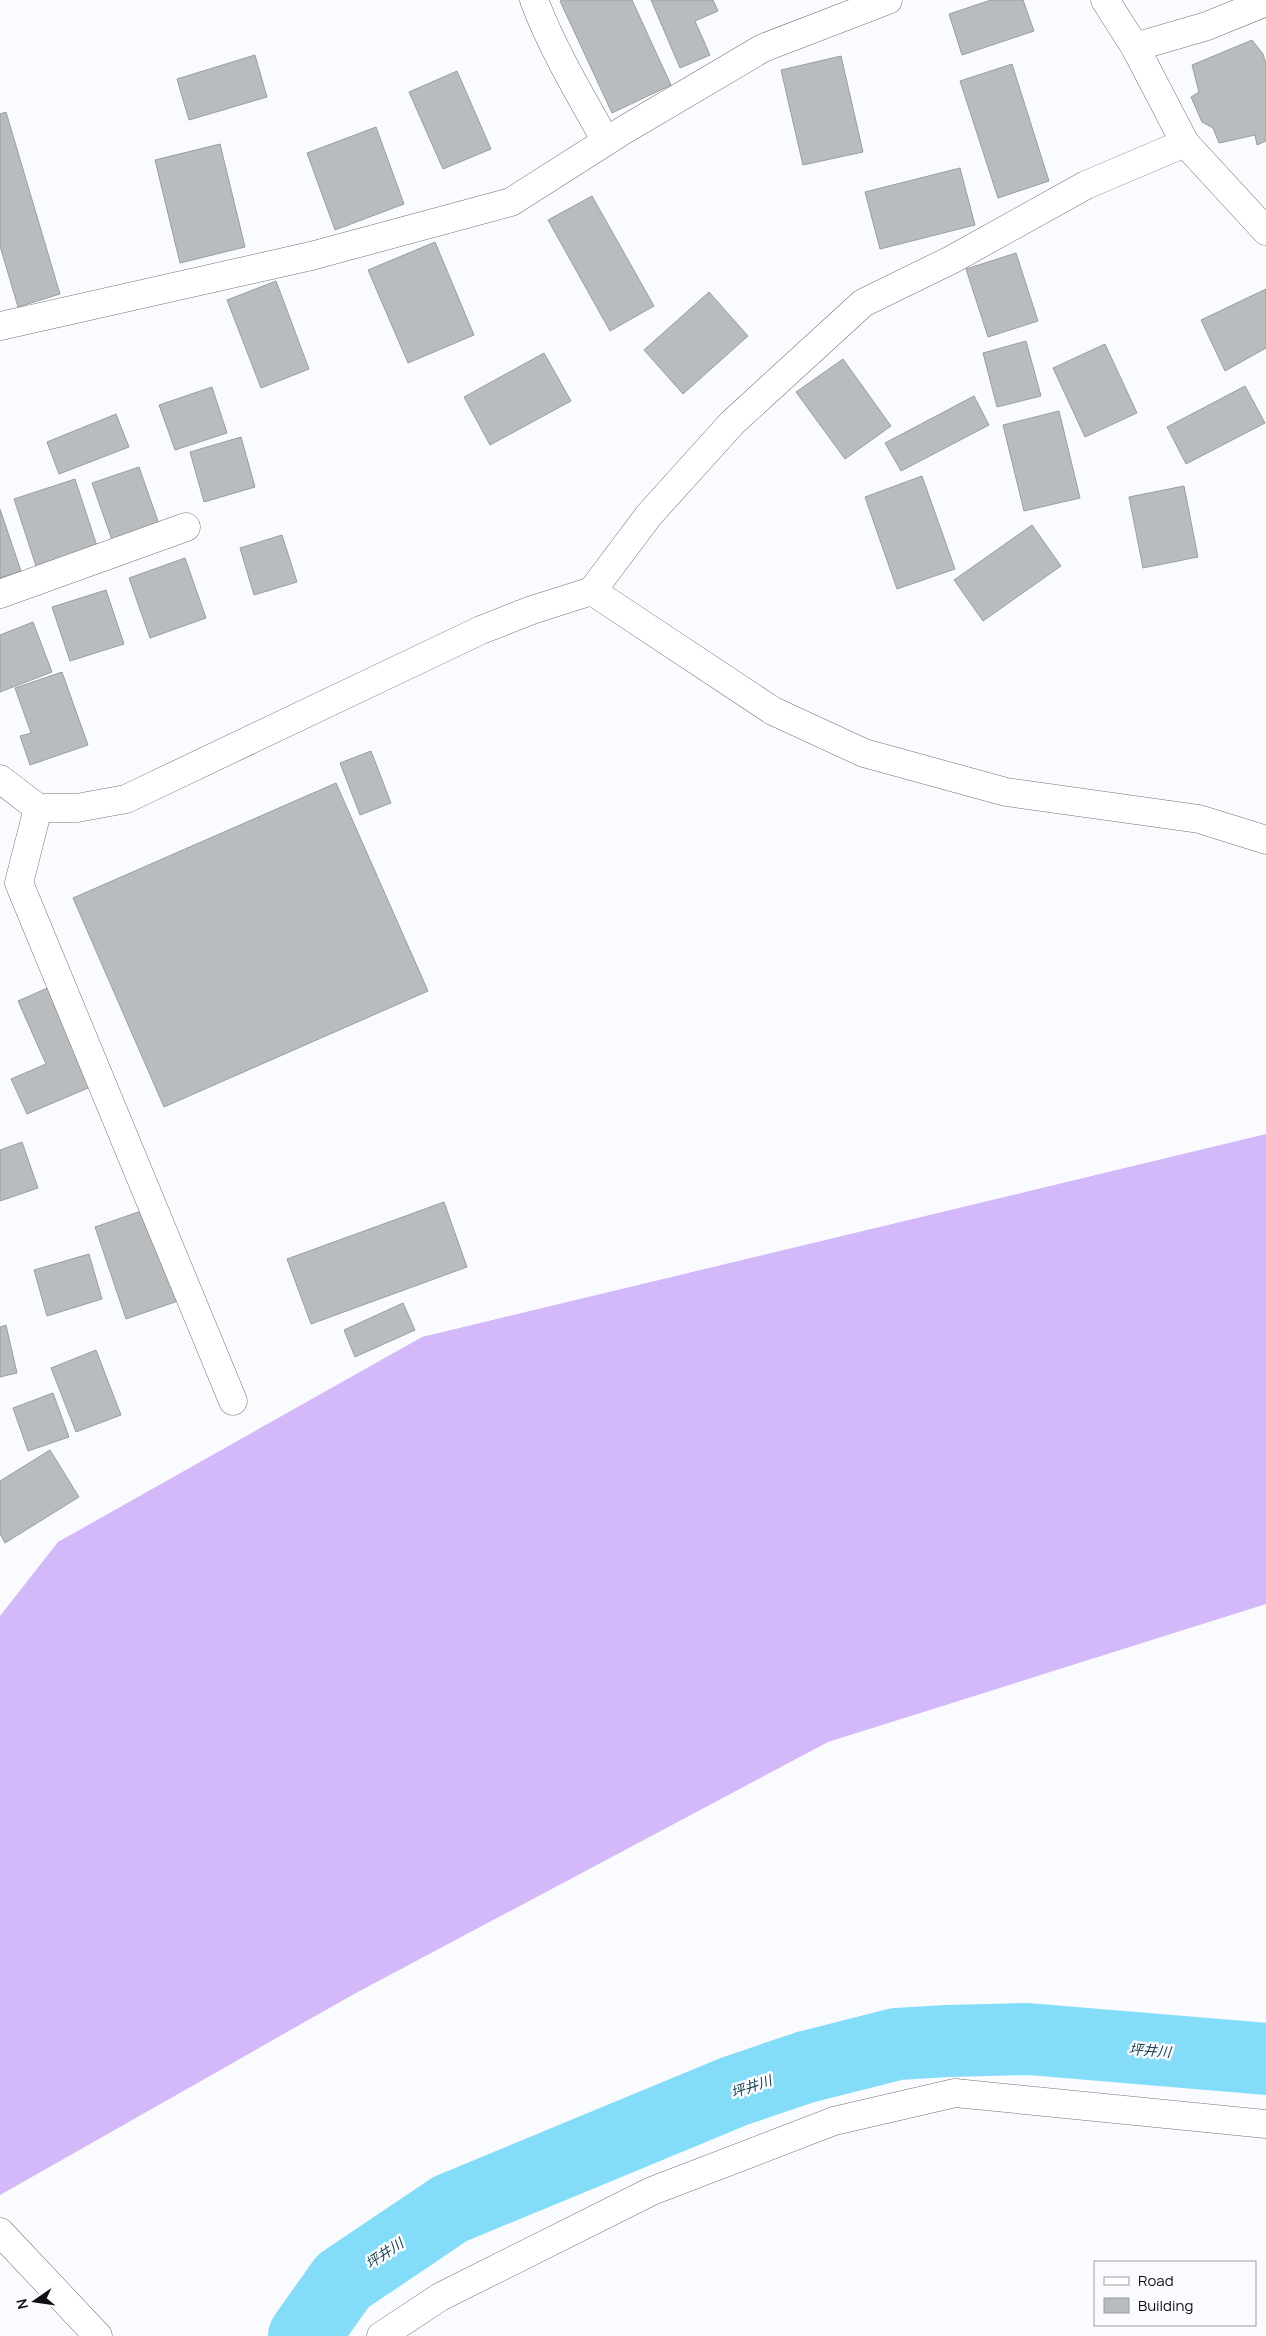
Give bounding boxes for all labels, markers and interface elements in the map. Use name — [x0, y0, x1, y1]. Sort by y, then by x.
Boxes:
water label: 坪井川 — [1128, 2039, 1174, 2061]
water label: 坪井川 — [728, 2070, 776, 2102]
water label: 坪井川 — [361, 2232, 408, 2273]
legend — [1094, 2261, 1256, 2326]
text: Road — [1138, 2270, 1174, 2291]
north arrow — [10, 2276, 60, 2326]
text: Building — [1138, 2295, 1193, 2316]
text: N — [11, 2297, 32, 2311]

